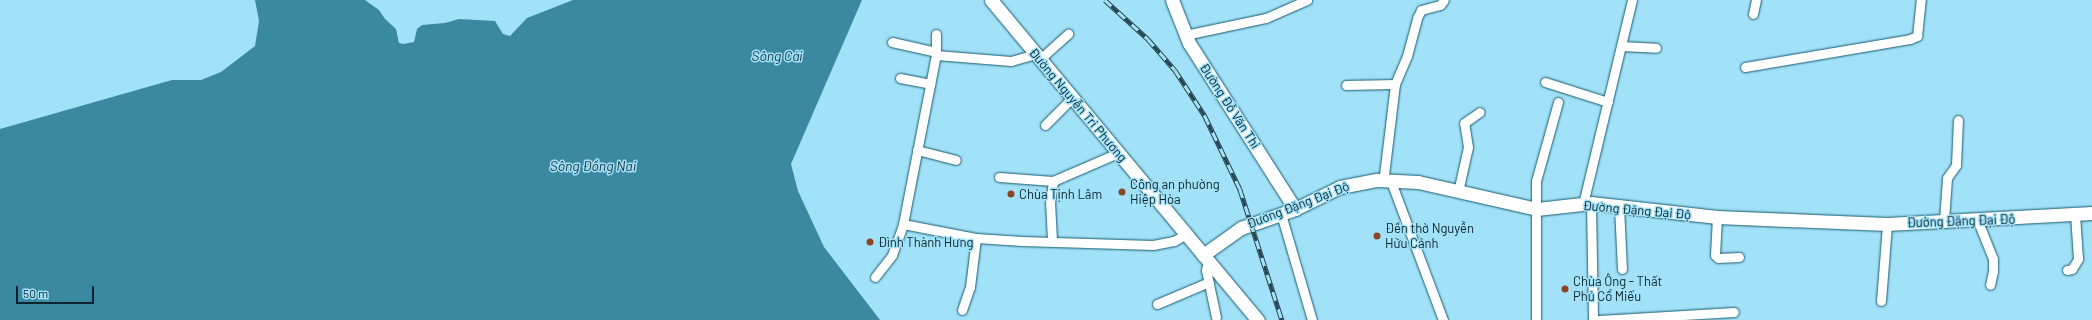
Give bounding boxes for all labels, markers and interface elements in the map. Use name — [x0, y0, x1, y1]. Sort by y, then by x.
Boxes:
street label: Đường Nguyễn Tri Phương — [1026, 45, 1130, 165]
water label: Sông Cái — [751, 48, 803, 64]
street label: Đường Đỗ Văn Thi — [1197, 60, 1263, 152]
water label: Sông Đồng Nai — [550, 158, 636, 174]
place label: Công an phường Hiệp Hòa — [1130, 177, 1220, 208]
street label: Đường Đặng Đại Độ — [1245, 178, 1351, 232]
place label: Chùa Tịnh Lâm — [1019, 186, 1102, 202]
marker: Công an phường Hiệp Hòa — [1117, 187, 1127, 197]
marker: Chùa Tịnh Lâm — [1006, 189, 1016, 199]
street label: Đường Đặng Đại Độ — [1582, 198, 1692, 222]
street label: Đường Đặng Đại Độ — [1907, 211, 2015, 231]
place label: Đền thờ Nguyễn Hữu Cảnh — [1385, 221, 1474, 252]
marker: Đền thờ Nguyễn Hữu Cảnh — [1372, 231, 1382, 241]
place label: Đình Thành Hưng — [878, 234, 973, 250]
marker: Đình Thành Hưng — [865, 237, 875, 247]
place label: Chùa Ông - Thất Phủ Cổ Miếu — [1573, 274, 1662, 305]
scale bar — [18, 278, 96, 304]
marker: Chùa Ông - Thất Phủ Cổ Miếu — [1560, 284, 1570, 294]
text: 50 m — [23, 286, 48, 300]

